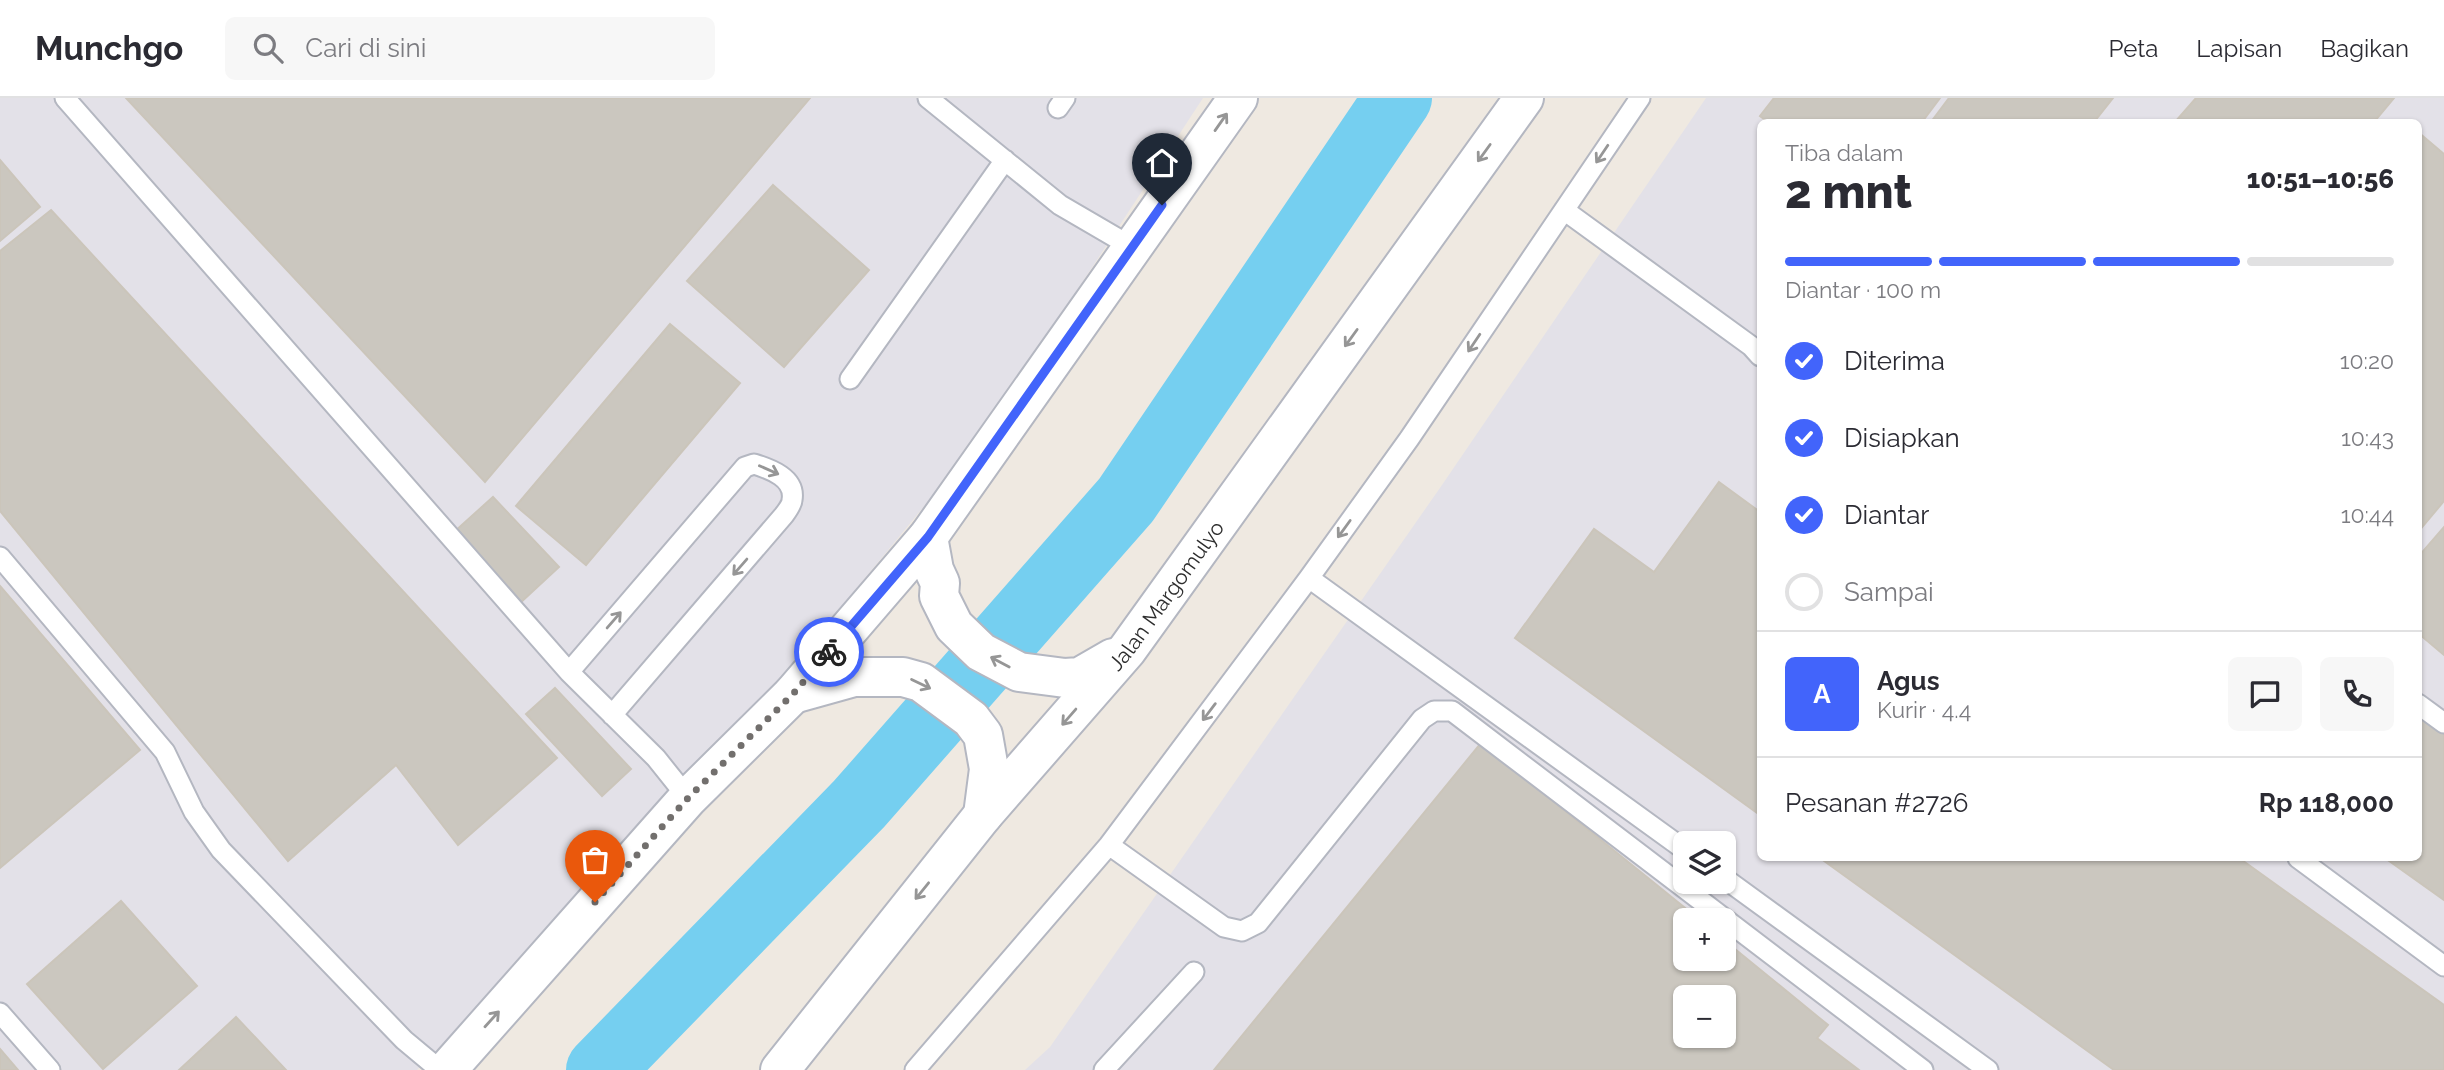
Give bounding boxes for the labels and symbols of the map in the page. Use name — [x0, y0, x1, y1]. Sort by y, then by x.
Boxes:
one-way arrow — [1214, 113, 1228, 132]
pin — [1132, 133, 1192, 205]
one-way arrow — [1477, 143, 1491, 162]
one-way arrow — [1595, 144, 1609, 163]
one-way arrow — [1344, 328, 1358, 347]
one-way arrow — [1467, 332, 1481, 352]
one-way arrow — [758, 464, 779, 477]
street label: Jalan Margomulyo — [1103, 516, 1229, 675]
one-way arrow — [1337, 519, 1351, 538]
one-way arrow — [732, 557, 748, 575]
one-way arrow — [605, 612, 622, 629]
courier — [794, 617, 864, 687]
one-way arrow — [990, 655, 1011, 668]
one-way arrow — [910, 678, 931, 692]
one-way arrow — [1201, 702, 1216, 721]
one-way arrow — [1061, 707, 1077, 725]
pin — [565, 830, 625, 902]
one-way arrow — [915, 881, 930, 899]
one-way arrow — [484, 1010, 500, 1028]

